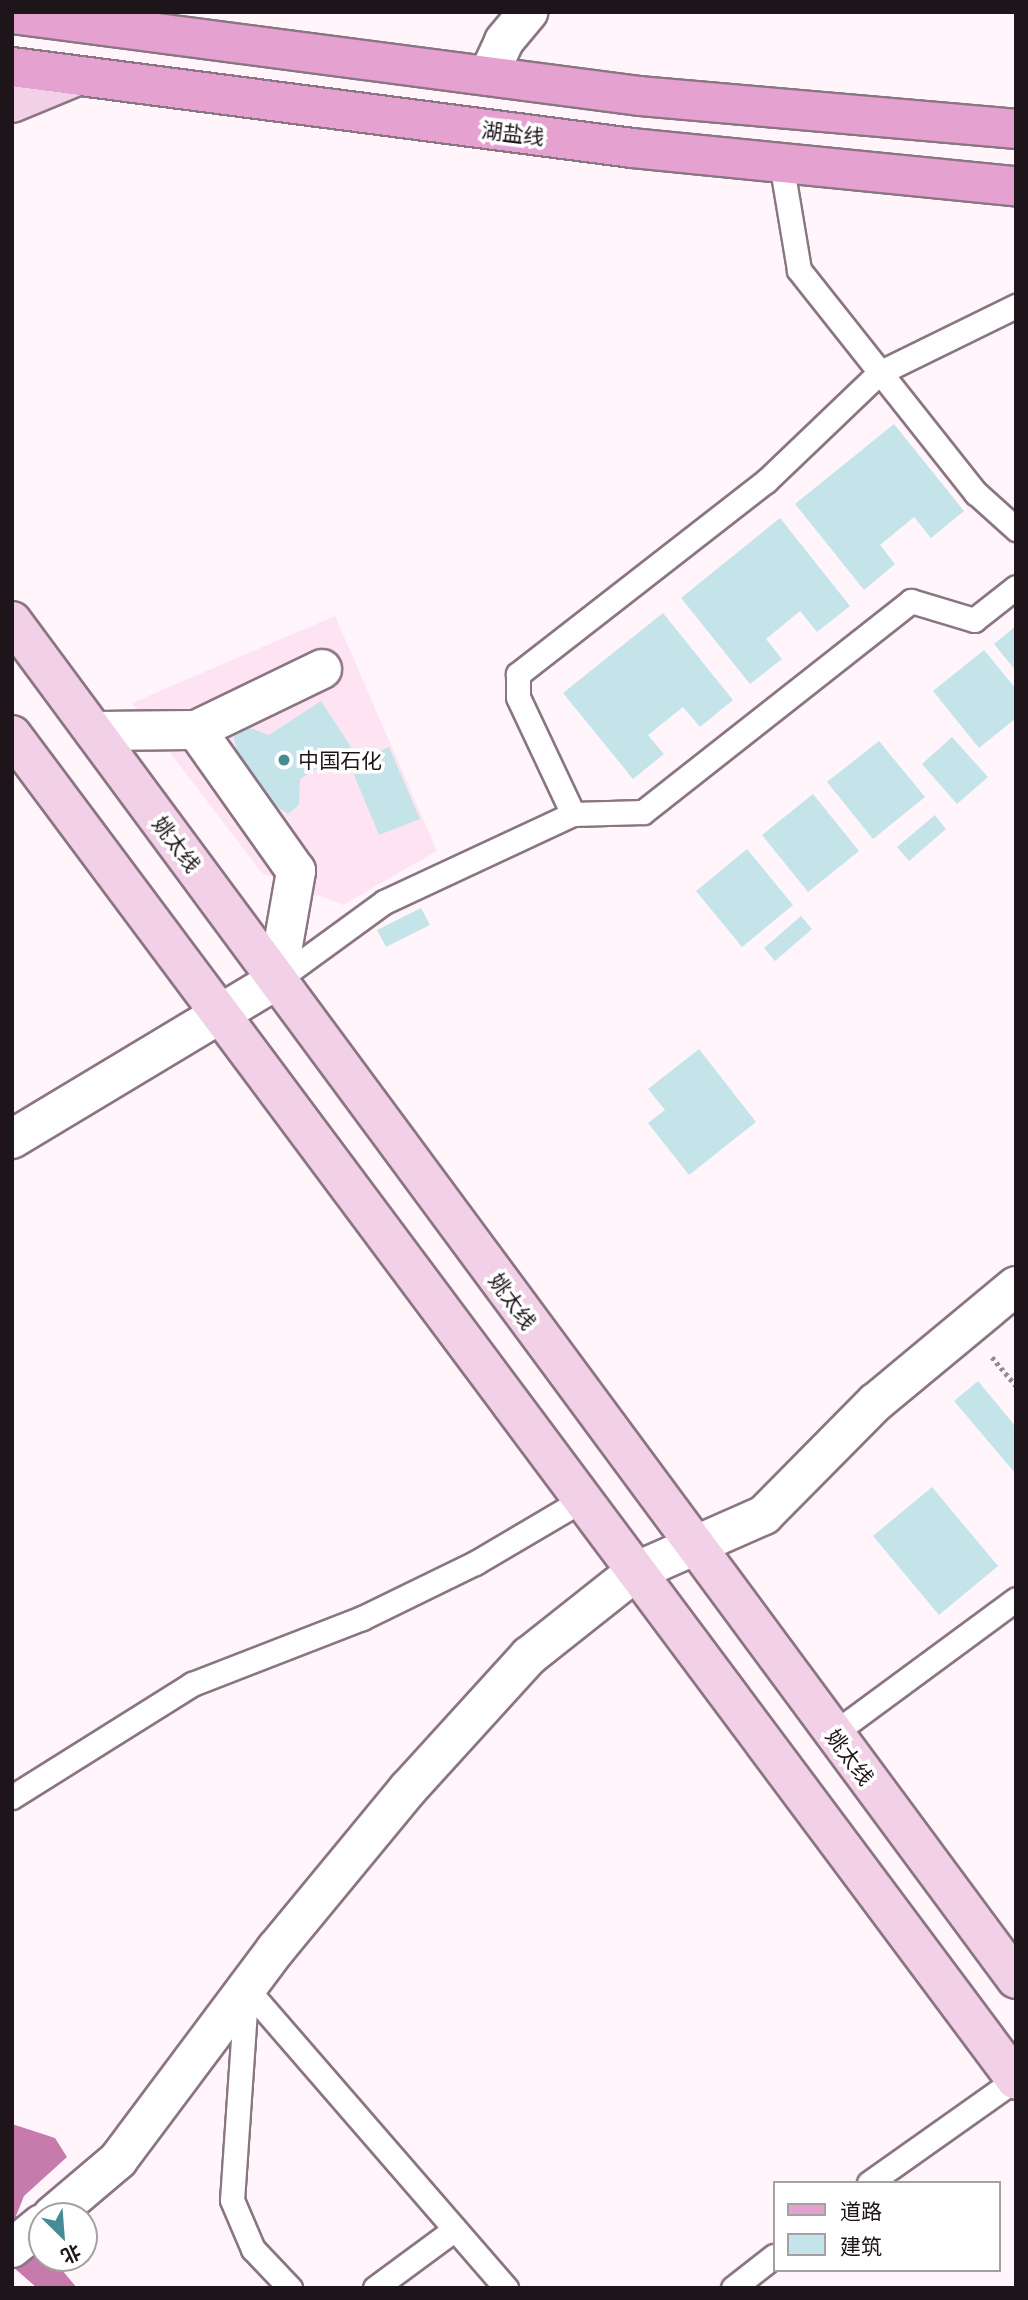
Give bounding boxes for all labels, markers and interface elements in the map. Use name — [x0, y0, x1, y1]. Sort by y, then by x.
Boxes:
street label: 湖盐线 — [480, 117, 546, 149]
place label: 中国石化 — [298, 747, 382, 773]
marker: 中国石化 — [276, 752, 292, 768]
street label: 姚太线 — [148, 811, 206, 877]
street label: 姚太线 — [484, 1268, 542, 1334]
street label: 姚太线 — [821, 1724, 879, 1790]
legend — [772, 2181, 1000, 2272]
text: 道路 — [840, 2198, 882, 2223]
north arrow — [28, 2202, 98, 2272]
text: 建筑 — [840, 2233, 882, 2258]
text: 北 — [58, 2240, 85, 2269]

